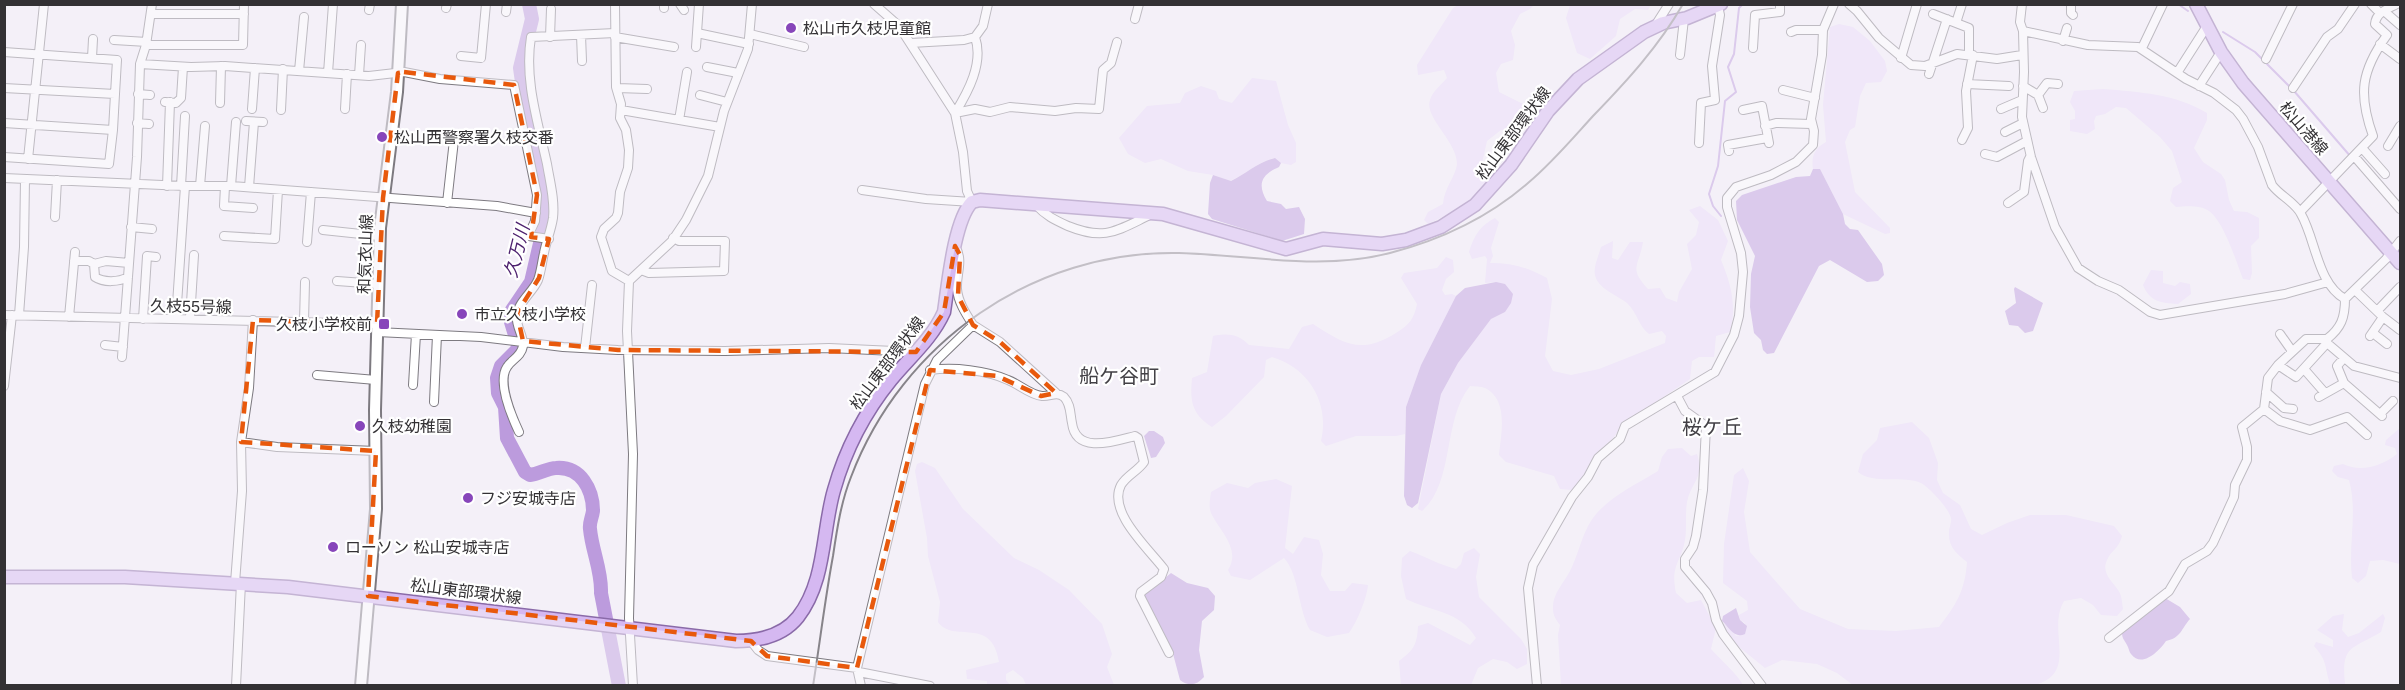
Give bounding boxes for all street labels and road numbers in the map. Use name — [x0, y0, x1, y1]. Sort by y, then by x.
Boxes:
street label: 松山東部環状線 — [1473, 83, 1554, 183]
street label: 松山港線 — [2276, 99, 2331, 158]
street label: 和気衣山線 — [356, 214, 375, 294]
street label: 久枝55号線 — [150, 297, 232, 316]
street label: 松山東部環状線 — [847, 313, 928, 413]
street label: 松山東部環状線 — [409, 576, 523, 607]

